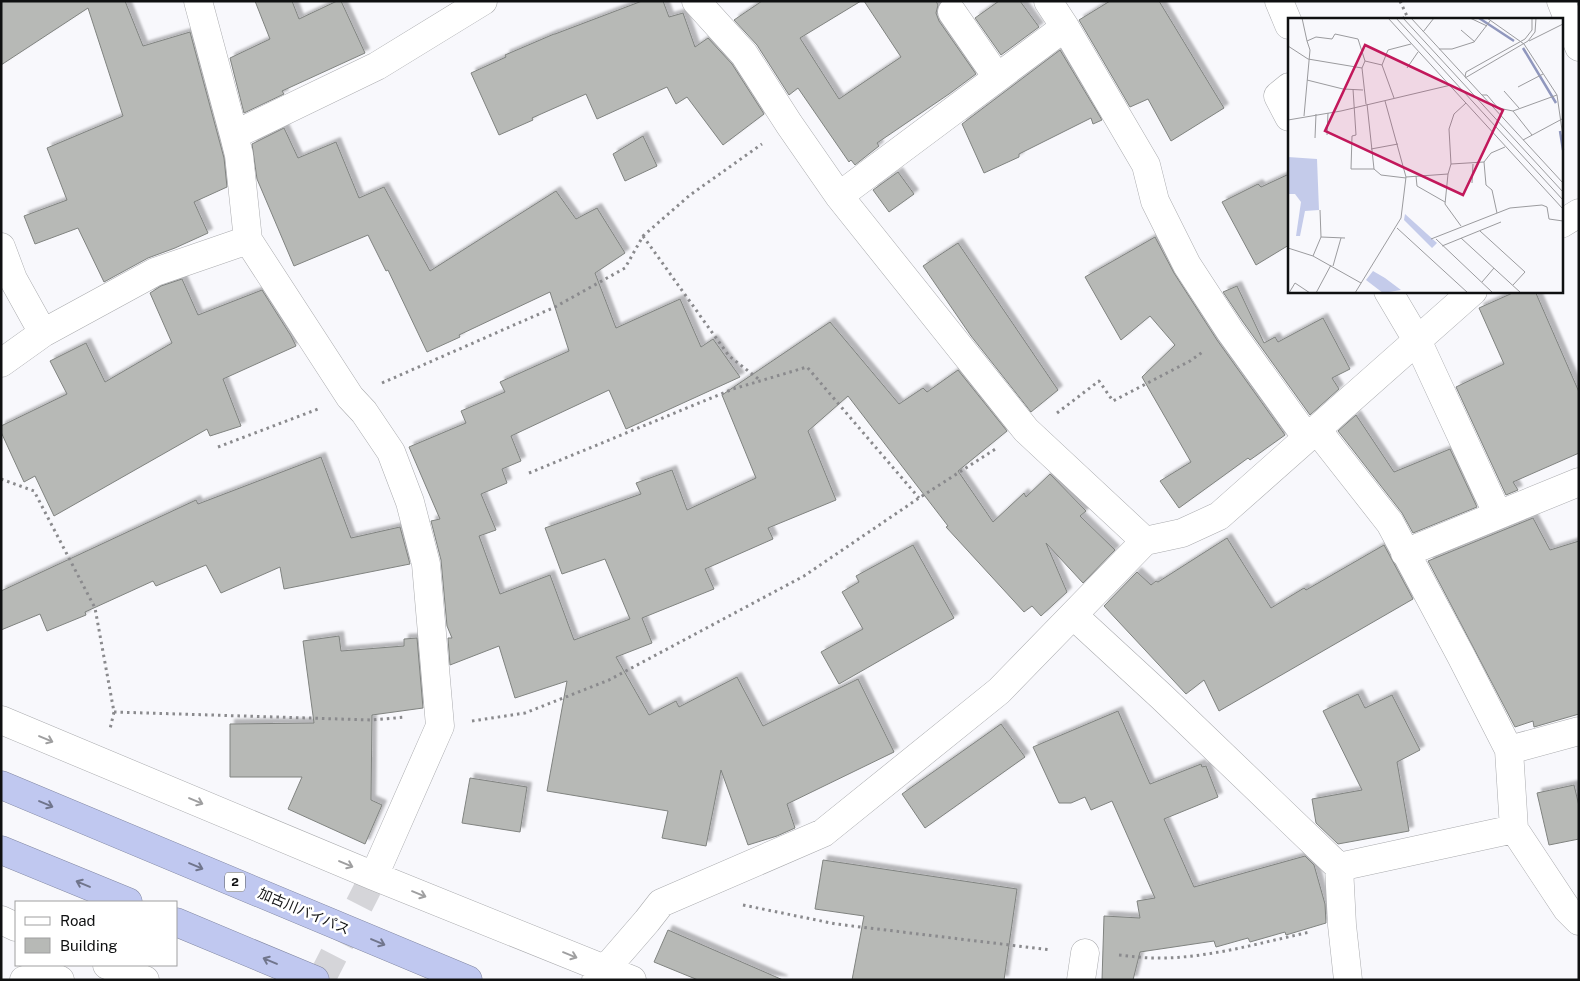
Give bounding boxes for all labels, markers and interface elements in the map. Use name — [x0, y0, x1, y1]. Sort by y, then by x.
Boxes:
inset map — [1288, 18, 1562, 292]
one-way arrow — [38, 734, 53, 744]
one-way arrow — [188, 797, 203, 807]
one-way arrow — [38, 799, 53, 809]
one-way arrow — [338, 860, 353, 869]
one-way arrow — [188, 862, 203, 872]
road number: 2 — [225, 872, 245, 892]
one-way arrow — [76, 878, 91, 888]
street label: 加古川バイパス — [256, 885, 352, 937]
one-way arrow — [411, 890, 427, 899]
legend — [15, 901, 178, 966]
text: Road — [60, 912, 96, 929]
text: Building — [60, 937, 118, 954]
one-way arrow — [371, 939, 386, 948]
one-way arrow — [562, 950, 577, 960]
one-way arrow — [263, 956, 278, 965]

